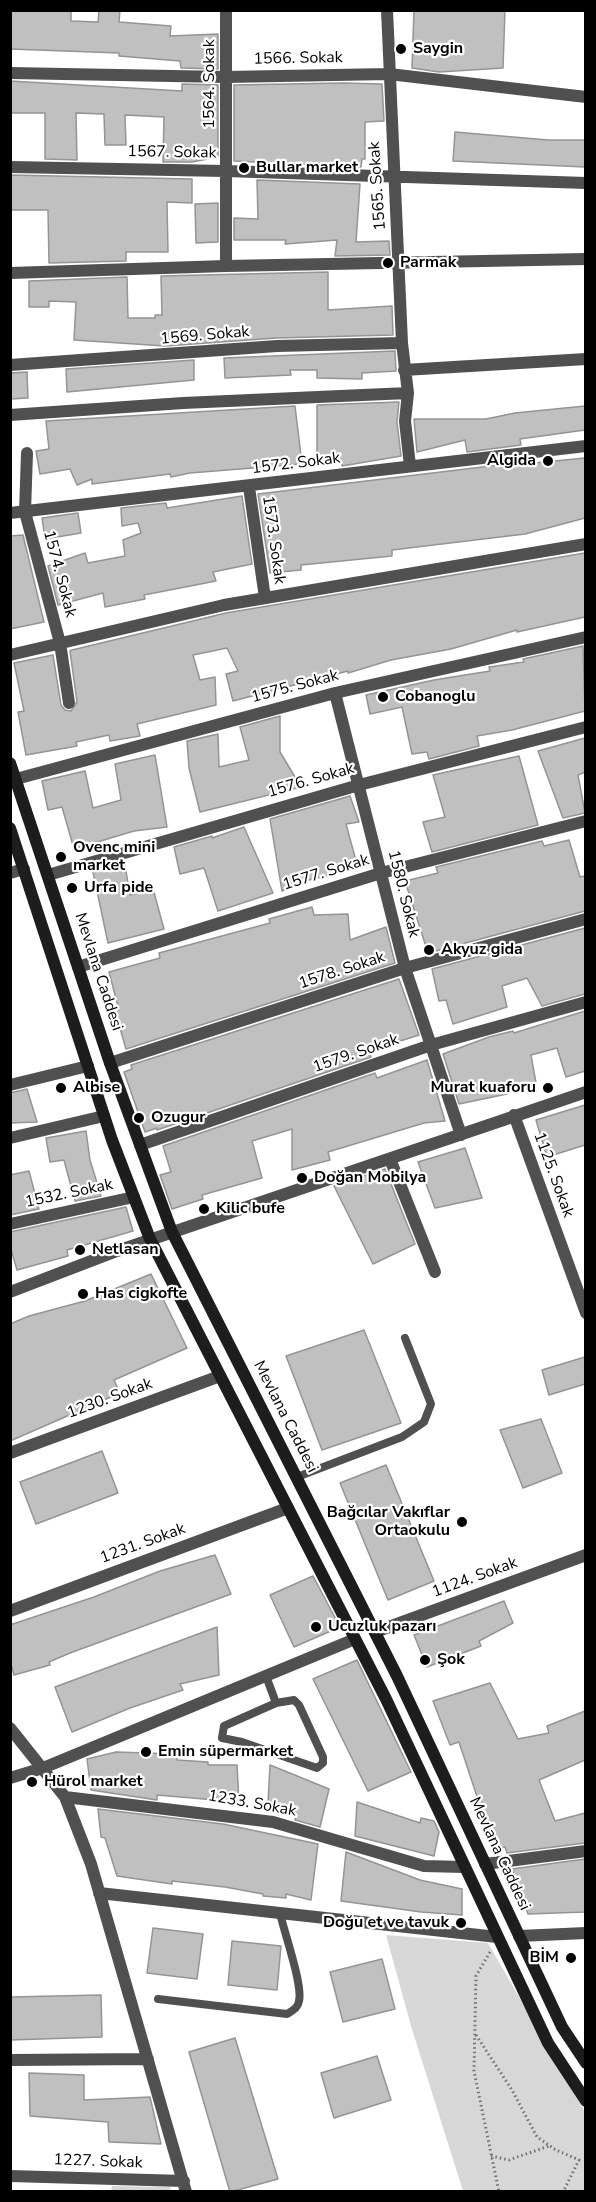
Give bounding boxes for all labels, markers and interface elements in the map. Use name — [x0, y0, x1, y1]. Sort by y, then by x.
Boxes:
street label: 1564. Sokak — [200, 39, 220, 129]
place label: Saygin — [413, 39, 463, 59]
marker: Saygin — [394, 42, 408, 56]
street label: 1566. Sokak — [253, 49, 343, 69]
street label: 1565. Sokak — [365, 141, 391, 231]
street label: 1567. Sokak — [127, 143, 217, 163]
place label: Bullar market — [256, 158, 358, 178]
marker: Bullar market — [237, 161, 251, 175]
place label: Parmak — [400, 253, 456, 273]
marker: Parmak — [381, 256, 395, 270]
street label: 1569. Sokak — [160, 323, 250, 349]
street label: 1572. Sokak — [251, 449, 341, 479]
place label: Algida — [487, 451, 536, 471]
marker: Algida — [541, 454, 555, 468]
street label: 1573. Sokak — [257, 494, 289, 586]
street label: 1574. Sokak — [38, 528, 80, 620]
street label: 1575. Sokak — [249, 666, 341, 708]
place label: Cobanoglu — [395, 687, 475, 707]
marker: Cobanoglu — [376, 690, 390, 704]
street label: 1576. Sokak — [265, 759, 357, 803]
place label: Ovenc mini market — [73, 838, 155, 876]
street label: 1580. Sokak — [383, 848, 423, 940]
marker: Ovenc mini market — [54, 850, 68, 864]
street label: 1577. Sokak — [280, 851, 372, 895]
place label: Urfa pide — [84, 878, 153, 898]
marker: Urfa pide — [65, 881, 79, 895]
street label: Mevlana Caddesi — [70, 911, 126, 1033]
place label: Akyuz gida — [441, 940, 523, 960]
marker: Akyuz gida — [422, 943, 436, 957]
street label: 1578. Sokak — [297, 948, 387, 994]
street label: 1579. Sokak — [311, 1030, 401, 1078]
place label: Albise — [73, 1078, 120, 1098]
place label: Murat kuaforu — [430, 1078, 536, 1098]
marker: Albise — [54, 1081, 68, 1095]
marker: Murat kuaforu — [541, 1081, 555, 1095]
place label: Ozugur — [151, 1108, 206, 1128]
marker: Ozugur — [132, 1111, 146, 1125]
street label: 1125. Sokak — [529, 1130, 577, 1220]
place label: Doğan Mobilya — [314, 1168, 426, 1188]
marker: Doğan Mobilya — [295, 1171, 309, 1185]
street label: 1532. Sokak — [23, 1175, 115, 1213]
place label: Kilic bufe — [216, 1199, 285, 1219]
marker: Kilic bufe — [197, 1202, 211, 1216]
place label: Netlasan — [92, 1240, 159, 1260]
marker: Netlasan — [73, 1243, 87, 1257]
place label: Has cigkofte — [95, 1284, 187, 1304]
marker: Has cigkofte — [76, 1287, 90, 1301]
street label: Mevlana Caddesi — [249, 1358, 321, 1476]
street label: 1230. Sokak — [65, 1375, 155, 1423]
place label: Bağcılar Vakıflar Ortaokulu — [327, 1503, 450, 1541]
marker: Bağcılar Vakıflar Ortaokulu — [455, 1515, 469, 1529]
street label: 1231. Sokak — [98, 1520, 188, 1568]
street label: 1124. Sokak — [430, 1554, 520, 1602]
place label: Ucuzluk pazarı — [328, 1617, 436, 1637]
marker: Ucuzluk pazarı — [309, 1620, 323, 1634]
place label: Şok — [437, 1650, 465, 1670]
marker: Şok — [418, 1653, 432, 1667]
place label: Emin süpermarket — [158, 1742, 293, 1762]
marker: Emin süpermarket — [139, 1745, 153, 1759]
place label: Hürol market — [44, 1772, 143, 1792]
marker: Hürol market — [25, 1775, 39, 1789]
street label: 1233. Sokak — [206, 1787, 298, 1821]
street label: Mevlana Caddesi — [464, 1794, 534, 1914]
place label: Doğu et ve tavuk — [323, 1913, 449, 1933]
marker: Doğu et ve tavuk — [454, 1916, 468, 1930]
place label: BİM — [530, 1948, 559, 1968]
marker: BİM — [564, 1951, 578, 1965]
street label: 1227. Sokak — [53, 2151, 143, 2173]

